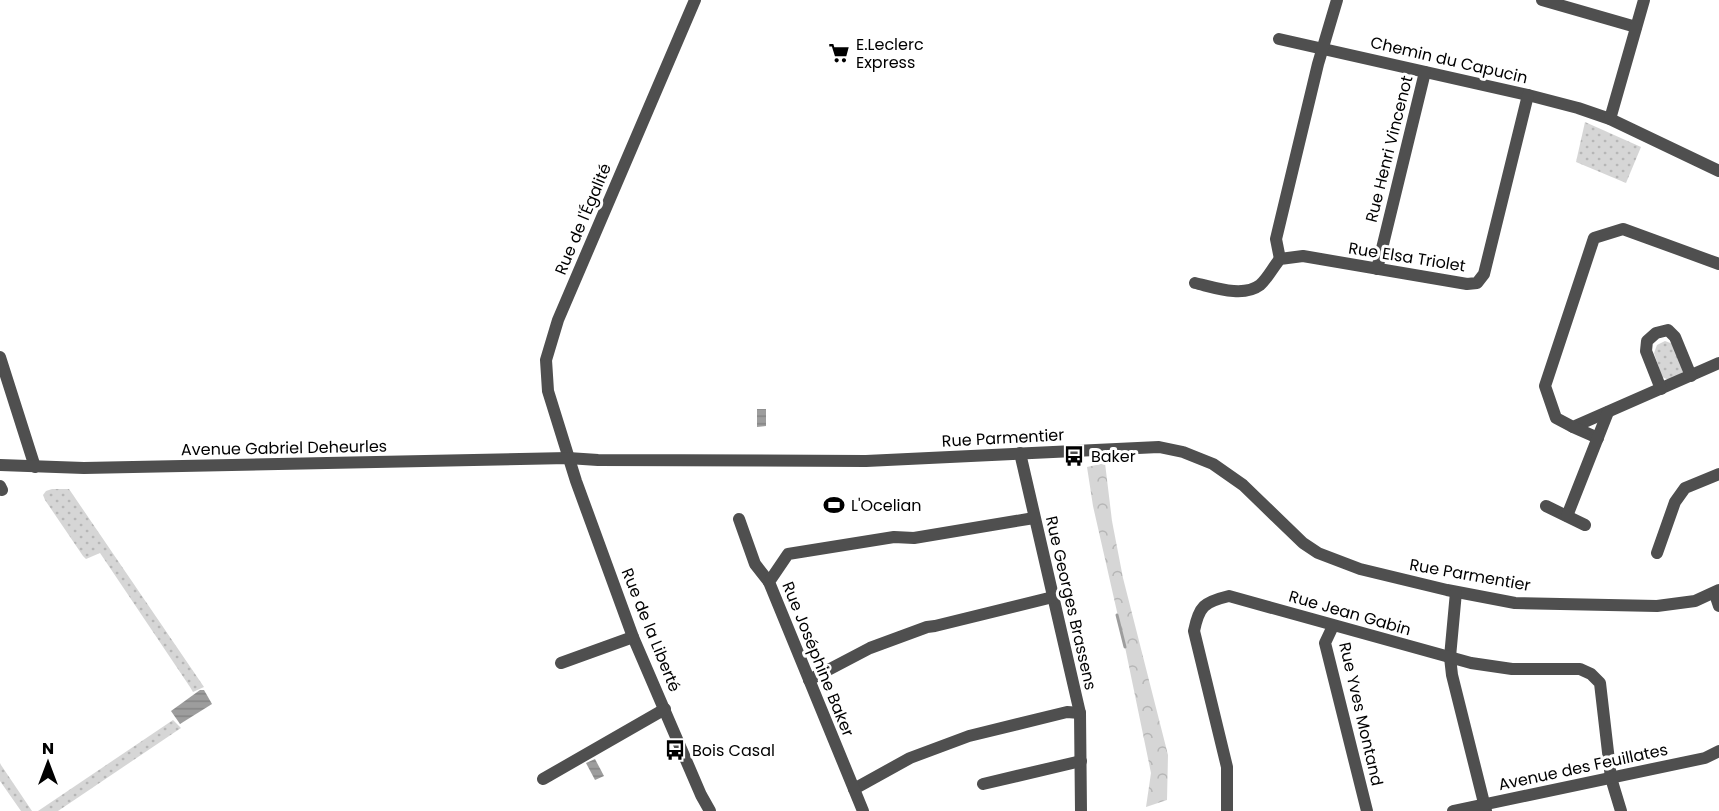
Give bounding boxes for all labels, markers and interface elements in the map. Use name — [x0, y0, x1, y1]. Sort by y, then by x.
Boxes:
street label: Chemin du Capucin — [1368, 31, 1530, 89]
place label: E.Leclerc Express — [856, 33, 924, 74]
supermarket icon: E.Leclerc Express — [827, 41, 851, 65]
street label: Rue Henri Vincenot — [1360, 73, 1418, 225]
street label: Rue de l'Égalité — [549, 160, 617, 278]
street label: Rue Elsa Triolet — [1347, 236, 1467, 278]
street label: Rue Parmentier — [941, 423, 1065, 453]
street label: Avenue Gabriel Deheurles — [181, 435, 387, 461]
bus stop icon: Baker — [1062, 444, 1086, 468]
place label: Baker — [1091, 445, 1136, 468]
sports icon: L'Ocelian — [822, 493, 846, 517]
place label: L'Ocelian — [851, 494, 922, 517]
street label: Rue Georges Brassens — [1040, 514, 1102, 692]
street label: Rue Parmentier — [1408, 553, 1532, 597]
street label: Rue de la Liberté — [616, 565, 686, 695]
street label: Rue Joséphine Baker — [776, 578, 860, 740]
street label: Rue Jean Gabin — [1286, 585, 1414, 641]
street label: Rue Yves Montand — [1333, 640, 1389, 788]
north arrow — [18, 733, 78, 793]
text: N — [42, 737, 54, 760]
bus stop icon: Bois Casal — [663, 738, 687, 762]
street label: Avenue des Feuillates — [1496, 738, 1670, 796]
place label: Bois Casal — [692, 739, 775, 762]

